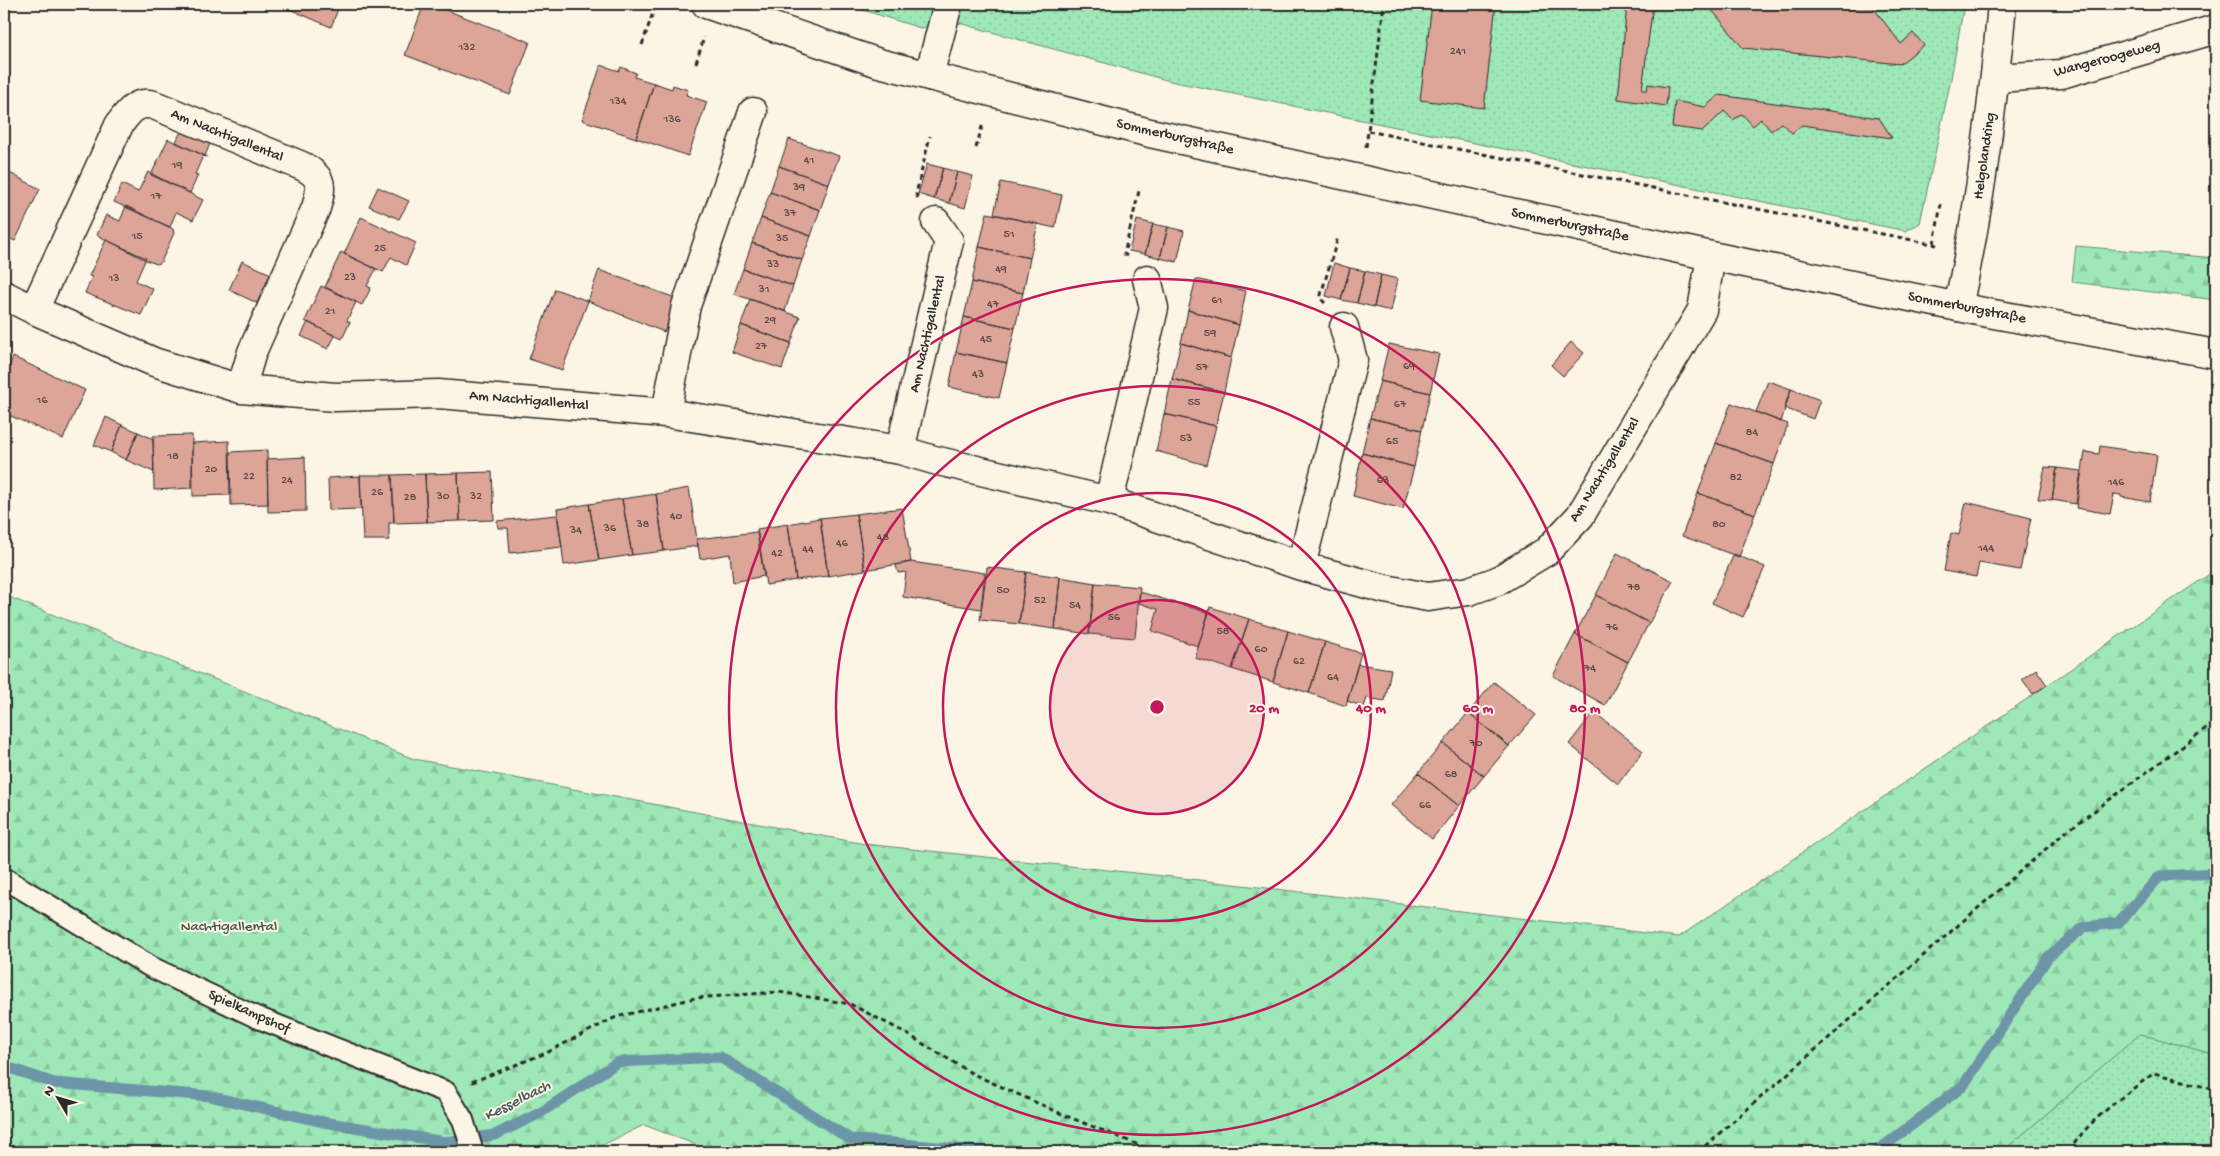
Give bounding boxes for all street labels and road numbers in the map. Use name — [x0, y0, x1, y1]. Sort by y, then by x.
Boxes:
street label: Wangeroogeweg — [2052, 36, 2162, 82]
street label: Am Nachtigallental — [168, 105, 286, 167]
street label: Helgolandring — [1970, 111, 2000, 201]
street label: Sommerburgstraße — [1114, 115, 1236, 159]
street label: Sommerburgstraße — [1509, 204, 1631, 246]
street label: Am Nachtigallental — [906, 274, 950, 394]
street label: Sommerburgstraße — [1906, 288, 2028, 328]
street label: Am Nachtigallental — [469, 387, 589, 415]
street label: Am Nachtigallental — [1566, 414, 1644, 526]
street label: Spielkampshof — [205, 986, 294, 1039]

